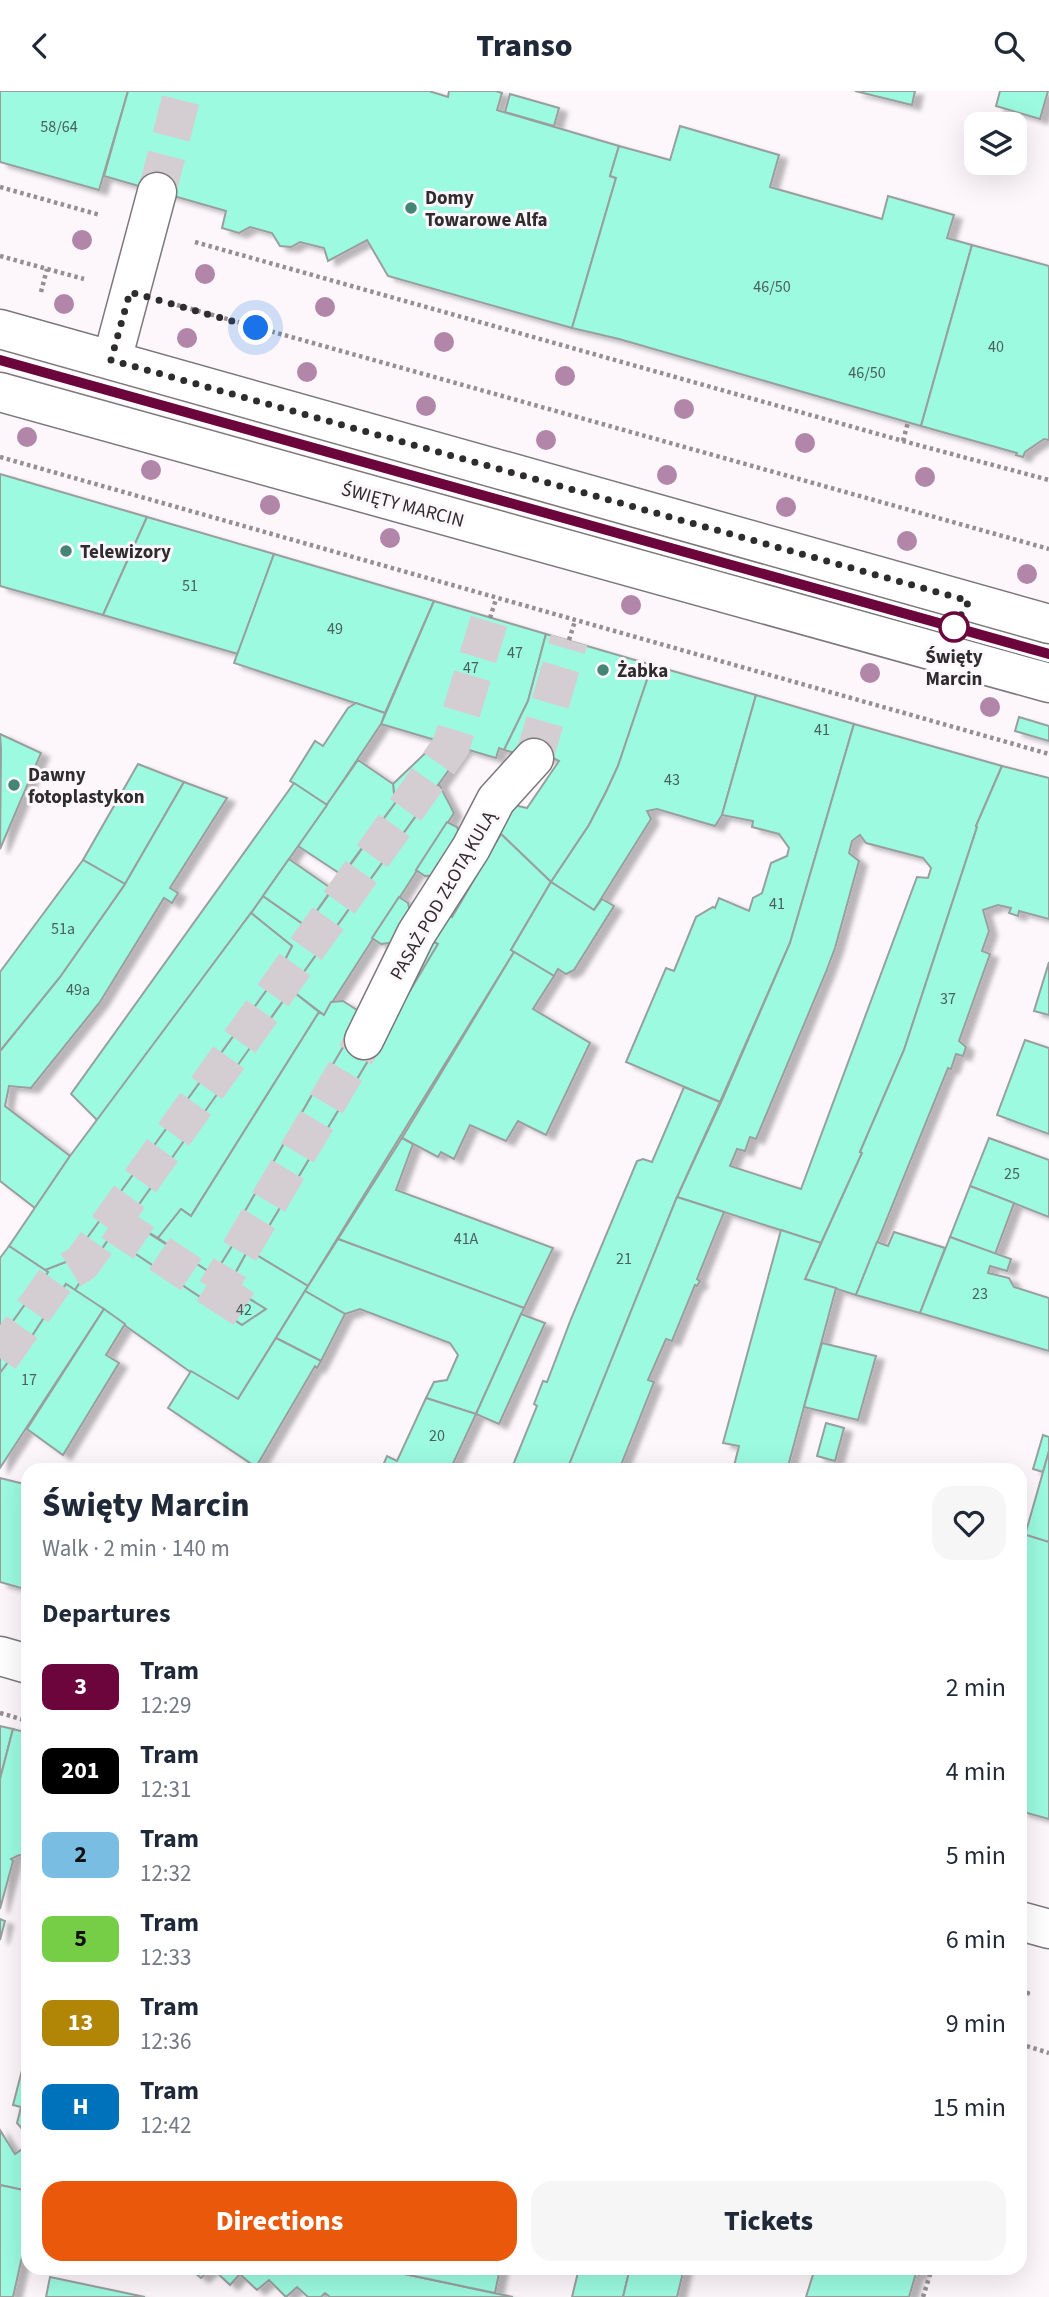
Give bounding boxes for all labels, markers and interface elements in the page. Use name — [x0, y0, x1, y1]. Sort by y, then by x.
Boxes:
text: Transo — [476, 23, 573, 69]
icon: back — [21, 27, 59, 65]
icon: search — [990, 27, 1028, 65]
map controls — [964, 112, 1027, 175]
button: layers — [964, 112, 1027, 175]
house number: 58/64 — [40, 116, 78, 138]
place label: Domy Towarowe Alfa — [425, 185, 548, 234]
marker: Domy Towarowe Alfa — [403, 200, 419, 216]
house number: 46/50 — [753, 276, 791, 298]
your location — [238, 310, 273, 345]
house number: 40 — [988, 336, 1004, 358]
house number: 46/50 — [848, 362, 886, 384]
street label: ŚWIĘTY MARCIN — [338, 476, 467, 535]
place label: Telewizory — [80, 539, 171, 566]
marker: Telewizory — [58, 543, 74, 559]
house number: 51 — [182, 575, 198, 597]
marker: Święty Marcin — [939, 612, 969, 642]
house number: 49 — [327, 618, 343, 640]
house number: 47 — [507, 642, 523, 664]
place label: Święty Marcin — [925, 644, 983, 693]
house number: 47 — [463, 657, 479, 679]
place label: Żabka — [617, 658, 668, 685]
marker: Żabka — [595, 662, 611, 678]
house number: 41 — [814, 719, 830, 741]
place label: Dawny fotoplastykon — [28, 762, 145, 811]
house number: 43 — [664, 769, 680, 791]
marker: Dawny fotoplastykon — [6, 777, 22, 793]
street label: PASAŻ POD ZŁOTĄ KULĄ — [384, 805, 504, 985]
house number: 41 — [769, 893, 785, 915]
house number: 51a — [51, 918, 75, 940]
house number: 49a — [66, 979, 90, 1001]
house number: 37 — [940, 988, 956, 1010]
house number: 25 — [1004, 1163, 1020, 1185]
house number: 41A — [454, 1228, 479, 1250]
house number: 21 — [616, 1248, 632, 1270]
house number: 23 — [972, 1283, 988, 1305]
house number: 42 — [236, 1299, 252, 1321]
house number: 17 — [21, 1369, 37, 1391]
house number: 20 — [429, 1425, 445, 1447]
text: Święty Marcin — [42, 1482, 250, 1529]
button: heart — [932, 1486, 1006, 1560]
text: Walk · 2 min · 140 m — [42, 1532, 230, 1565]
text: Departures — [42, 1595, 170, 1632]
text: Tram — [140, 1652, 199, 1689]
text: 3 — [74, 1669, 87, 1704]
text: 2 min — [946, 1669, 1006, 1706]
text: 12:29 — [140, 1689, 191, 1722]
text: Tram — [140, 1736, 199, 1773]
text: 201 — [61, 1753, 100, 1788]
text: 4 min — [946, 1753, 1006, 1790]
text: 12:31 — [140, 1773, 191, 1806]
text: Tram — [140, 1820, 199, 1857]
text: 2 — [74, 1837, 87, 1872]
text: 5 min — [946, 1837, 1006, 1874]
text: 12:32 — [140, 1857, 191, 1890]
text: Tram — [140, 1904, 199, 1941]
text: 5 — [74, 1921, 87, 1956]
text: 6 min — [946, 1921, 1006, 1958]
text: 12:33 — [140, 1941, 191, 1974]
text: Tram — [140, 1988, 199, 2025]
text: 13 — [68, 2005, 93, 2040]
text: 9 min — [946, 2005, 1006, 2042]
text: 12:36 — [140, 2025, 191, 2058]
text: Tram — [140, 2072, 199, 2109]
text: H — [72, 2089, 89, 2124]
text: 15 min — [933, 2089, 1006, 2126]
text: 12:42 — [140, 2109, 191, 2142]
button: Directions — [42, 2181, 517, 2261]
button: Tickets — [531, 2181, 1006, 2261]

